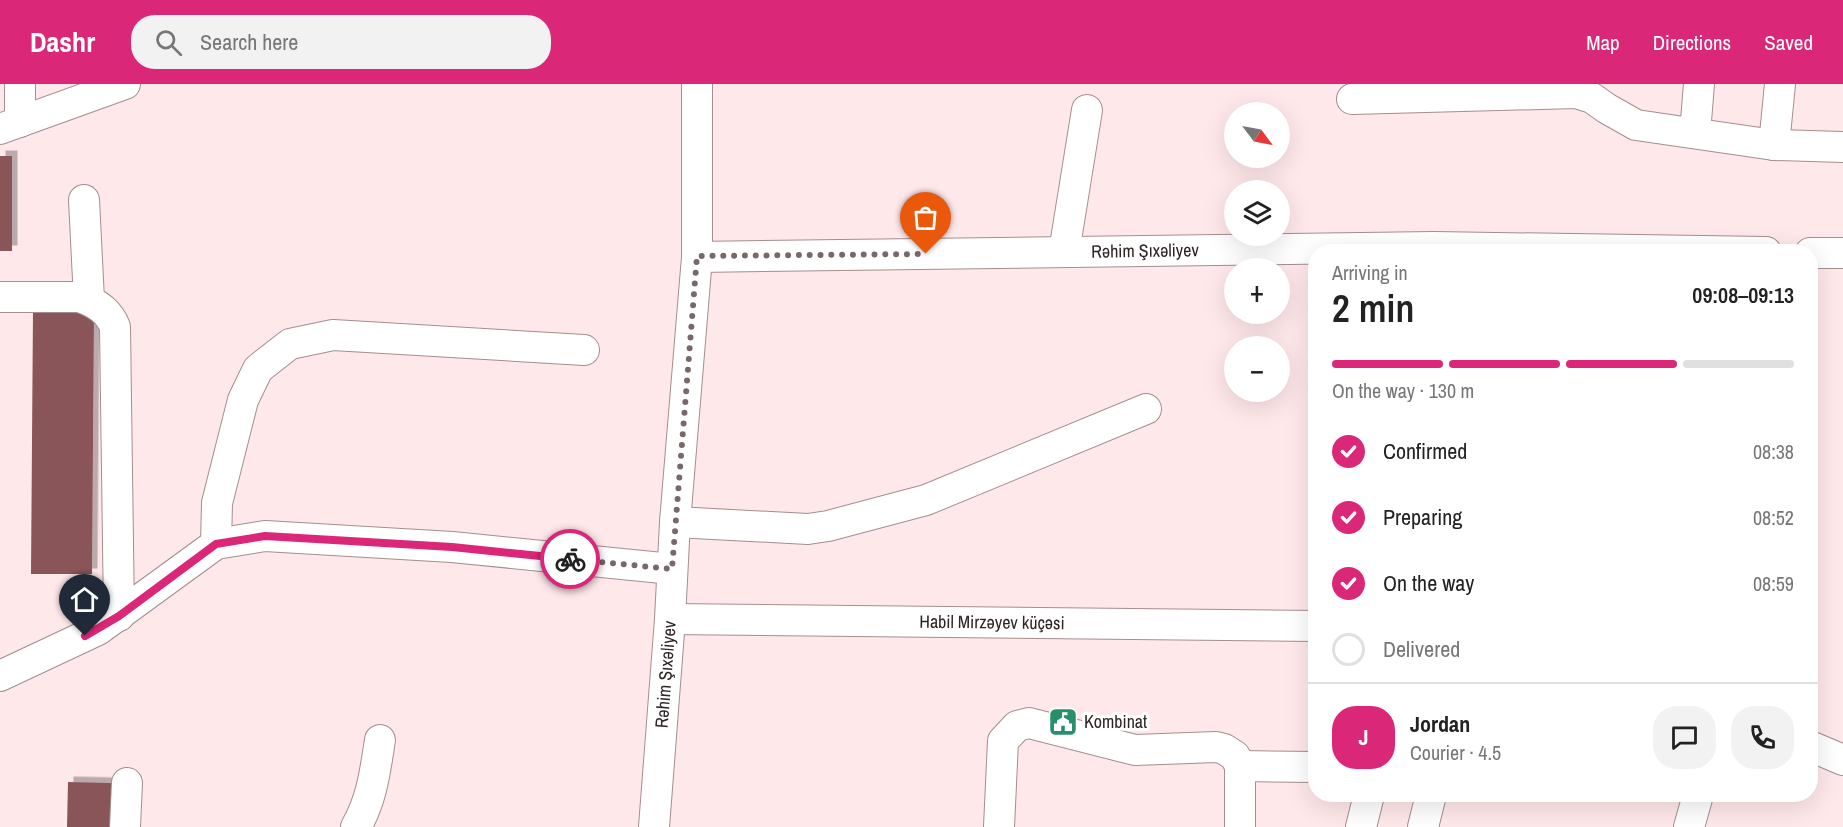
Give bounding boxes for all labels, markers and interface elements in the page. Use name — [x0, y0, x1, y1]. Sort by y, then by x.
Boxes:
search box — [131, 15, 551, 69]
text: Dashr — [30, 23, 95, 61]
icon: search — [152, 26, 185, 59]
text: Search here — [200, 27, 298, 57]
text: Map — [1586, 28, 1620, 57]
text: Directions — [1653, 28, 1731, 57]
text: Saved — [1764, 28, 1813, 57]
north arrow — [1224, 102, 1290, 168]
map controls — [1224, 102, 1290, 402]
button: layers — [1224, 180, 1290, 246]
pin — [900, 192, 951, 254]
icon: bag — [909, 201, 942, 234]
street label: Rəhim Şıxəliyev — [1091, 237, 1200, 264]
button: + — [1224, 258, 1290, 324]
text: Arriving in — [1332, 259, 1408, 286]
text: 09:08–09:13 — [1692, 280, 1794, 310]
text: 2 min — [1332, 282, 1414, 334]
button: − — [1224, 336, 1290, 402]
text: On the way · 130 m — [1332, 377, 1474, 404]
icon: check — [1332, 435, 1365, 468]
text: Confirmed — [1383, 436, 1467, 466]
text: 08:38 — [1753, 438, 1794, 465]
icon: check — [1332, 501, 1365, 534]
text: Preparing — [1383, 502, 1462, 532]
text: 08:52 — [1753, 504, 1794, 531]
courier — [540, 529, 600, 589]
icon: bike — [554, 543, 587, 576]
icon: check — [1332, 567, 1365, 600]
text: On the way — [1383, 568, 1474, 598]
text: 08:59 — [1753, 570, 1794, 597]
pin — [59, 574, 110, 636]
icon: home — [68, 583, 101, 616]
street label: Habil Mirzəyev küçəsi — [919, 609, 1065, 635]
street label: Rəhim Şıxəliyev — [649, 619, 682, 729]
text: Delivered — [1383, 634, 1460, 664]
public building icon: Kombinat — [1047, 706, 1079, 738]
button: chat — [1653, 706, 1716, 769]
button: phone — [1731, 706, 1794, 769]
place label: Kombinat — [1084, 709, 1147, 734]
text: Jordan — [1410, 709, 1470, 739]
text: J — [1358, 722, 1369, 752]
text: Courier · 4.5 — [1410, 739, 1501, 766]

